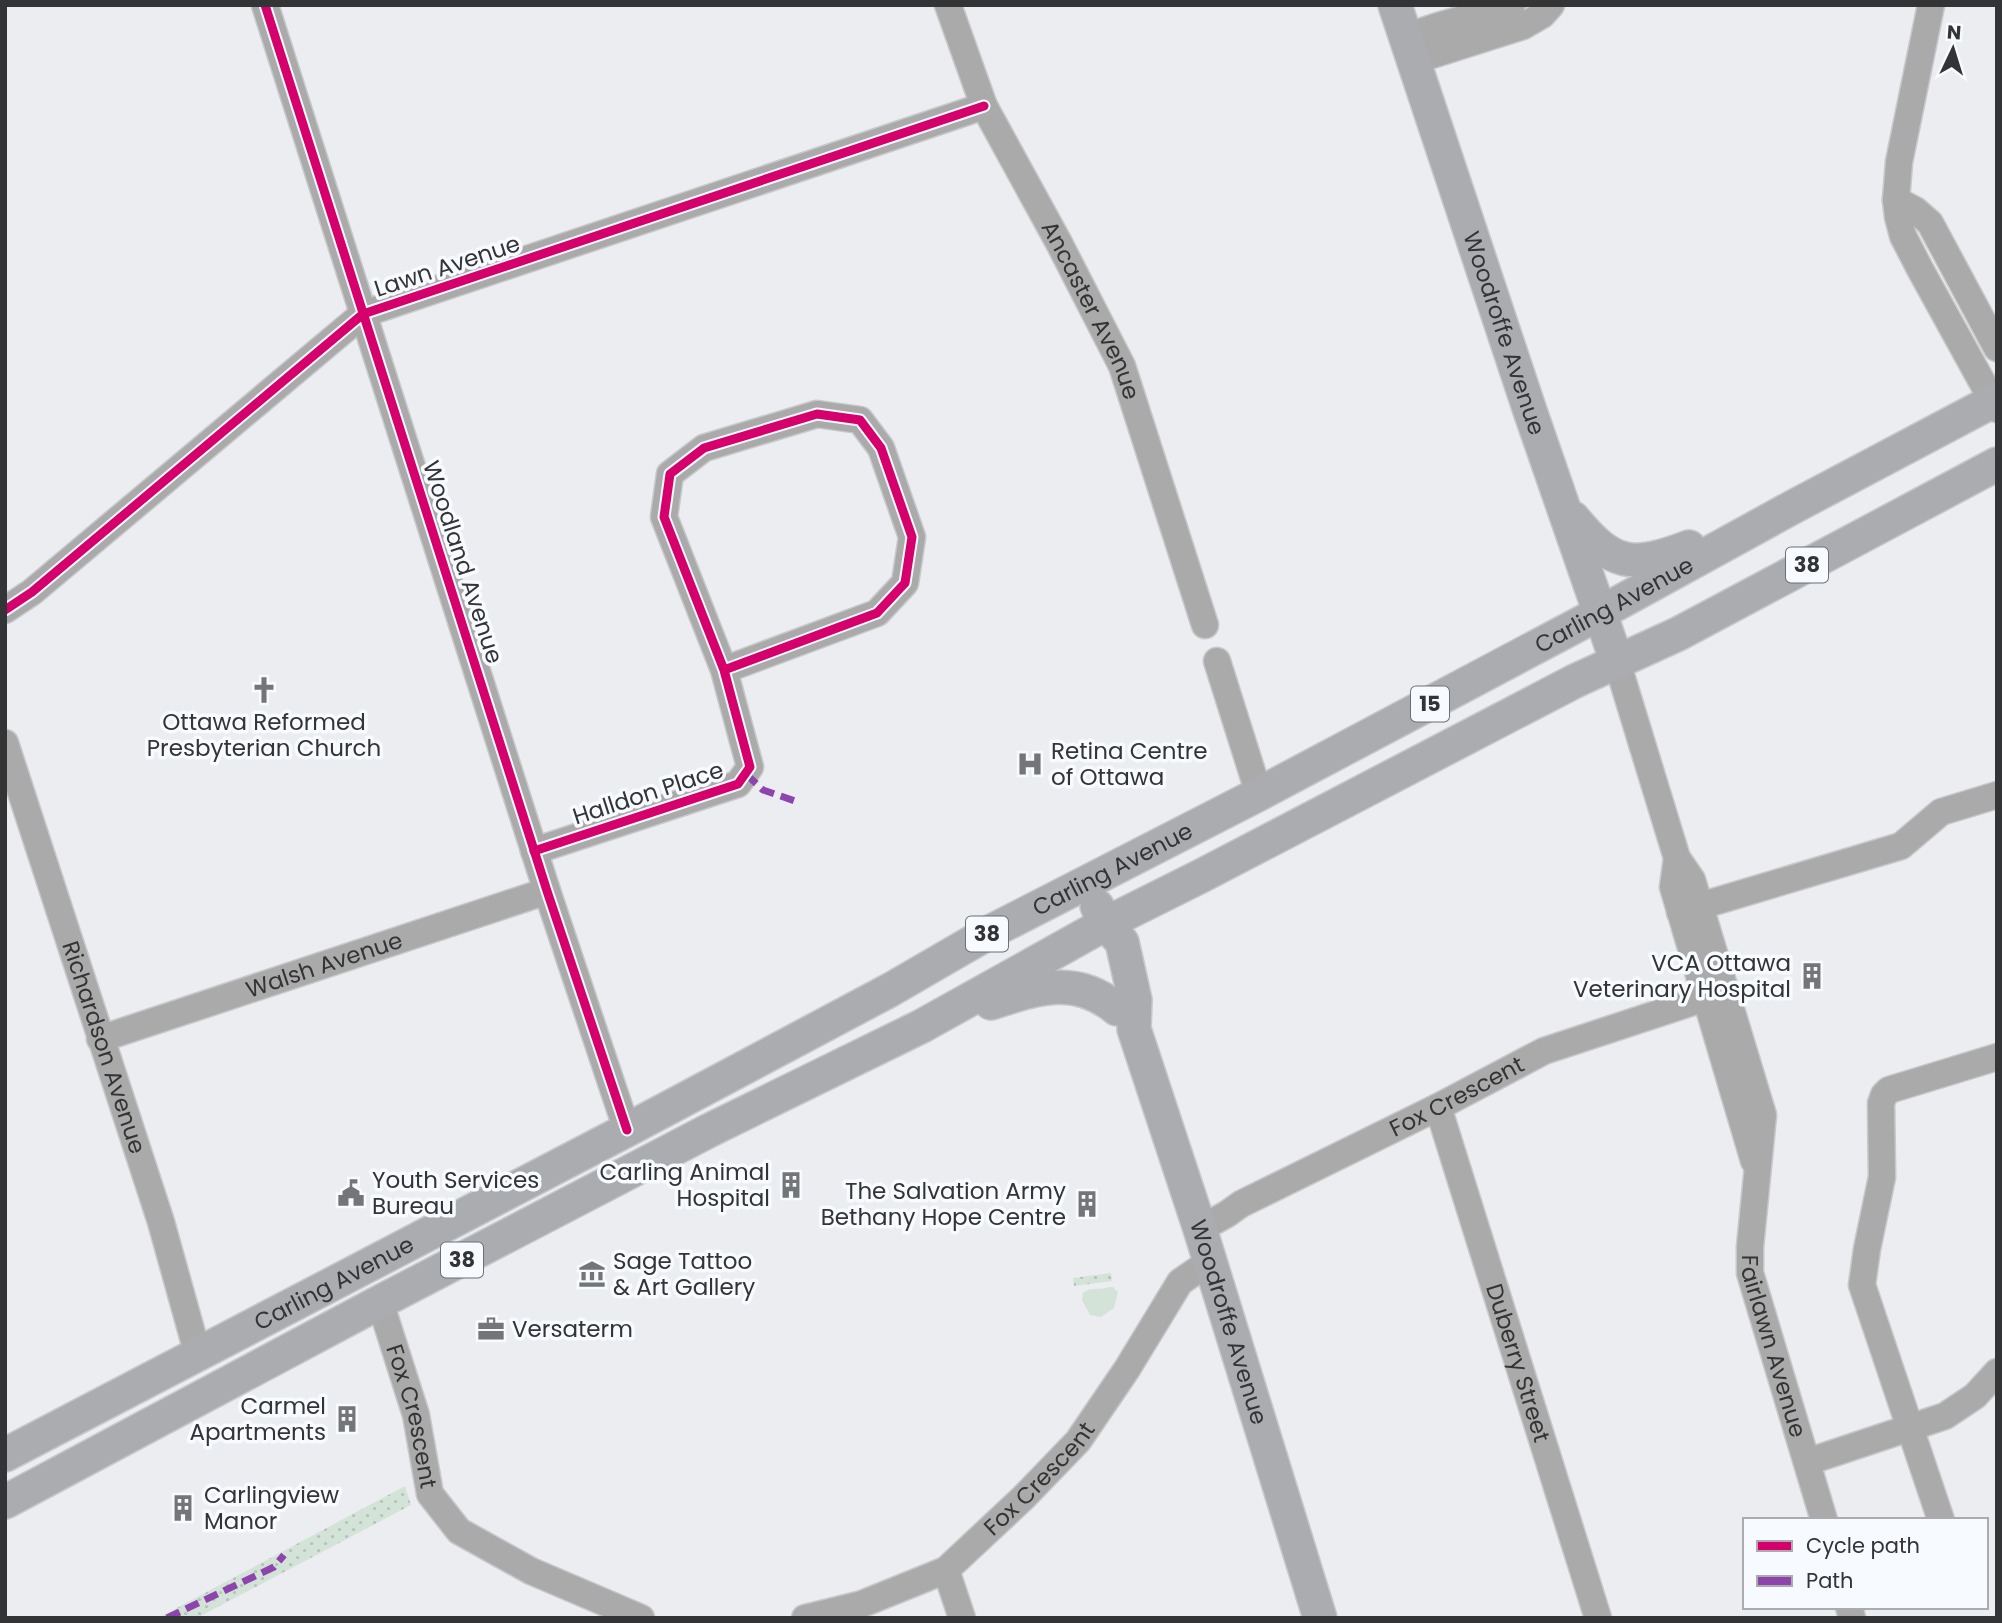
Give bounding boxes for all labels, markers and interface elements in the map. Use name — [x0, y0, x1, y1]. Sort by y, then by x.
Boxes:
north arrow — [1918, 14, 1988, 84]
text: N — [1946, 19, 1962, 47]
street label: Ancaster Avenue — [1034, 215, 1148, 403]
street label: Lawn Avenue — [370, 227, 524, 305]
street label: Woodroffe Avenue — [1455, 227, 1553, 439]
street label: Woodland Avenue — [415, 457, 511, 667]
road number: 38 — [1786, 548, 1828, 582]
street label: Carling Avenue — [1529, 549, 1699, 661]
church icon: Ottawa Reformed Presbyterian Church — [249, 675, 279, 705]
road number: 15 — [1411, 686, 1449, 722]
place label: Ottawa Reformed Presbyterian Church — [147, 706, 381, 764]
place label: Retina Centre of Ottawa — [1051, 735, 1208, 793]
hospital icon: Retina Centre of Ottawa — [1015, 749, 1045, 779]
street label: Halldon Place — [569, 754, 727, 832]
street label: Carling Avenue — [1027, 815, 1198, 924]
road number: 38 — [966, 916, 1008, 951]
street label: Walsh Avenue — [242, 924, 406, 1006]
street label: Richardson Avenue — [54, 937, 154, 1158]
place label: VCA Ottawa Veterinary Hospital — [1573, 947, 1791, 1005]
building icon: VCA Ottawa Veterinary Hospital — [1797, 961, 1827, 991]
street label: Fox Crescent — [1384, 1048, 1530, 1145]
place label: Carling Animal Hospital — [600, 1156, 770, 1214]
place label: Youth Services Bureau — [372, 1164, 539, 1222]
building icon: Carling Animal Hospital — [776, 1170, 806, 1200]
place label: The Salvation Army Bethany Hope Centre — [821, 1175, 1066, 1233]
public building icon: Youth Services Bureau — [336, 1178, 366, 1208]
building icon: The Salvation Army Bethany Hope Centre — [1072, 1189, 1102, 1219]
street label: Woodroffe Avenue — [1182, 1216, 1275, 1429]
street label: Carling Avenue — [248, 1228, 419, 1338]
road number: 38 — [441, 1242, 483, 1278]
place label: Sage Tattoo & Art Gallery — [613, 1245, 755, 1303]
street label: Fairlawn Avenue — [1733, 1255, 1814, 1441]
museum icon: Sage Tattoo & Art Gallery — [577, 1259, 607, 1289]
street label: Duberry Street — [1478, 1279, 1558, 1446]
place label: Versaterm — [512, 1313, 633, 1345]
office icon: Versaterm — [476, 1314, 506, 1344]
street label: Fox Crescent — [378, 1340, 445, 1491]
place label: Carmel Apartments — [189, 1390, 326, 1448]
building icon: Carmel Apartments — [332, 1404, 362, 1434]
street label: Fox Crescent — [977, 1416, 1102, 1543]
place label: Carlingview Manor — [204, 1479, 339, 1537]
building icon: Carlingview Manor — [168, 1493, 198, 1523]
legend — [1743, 1518, 1988, 1609]
text: Cycle path — [1806, 1531, 1920, 1560]
text: Path — [1806, 1566, 1853, 1595]

